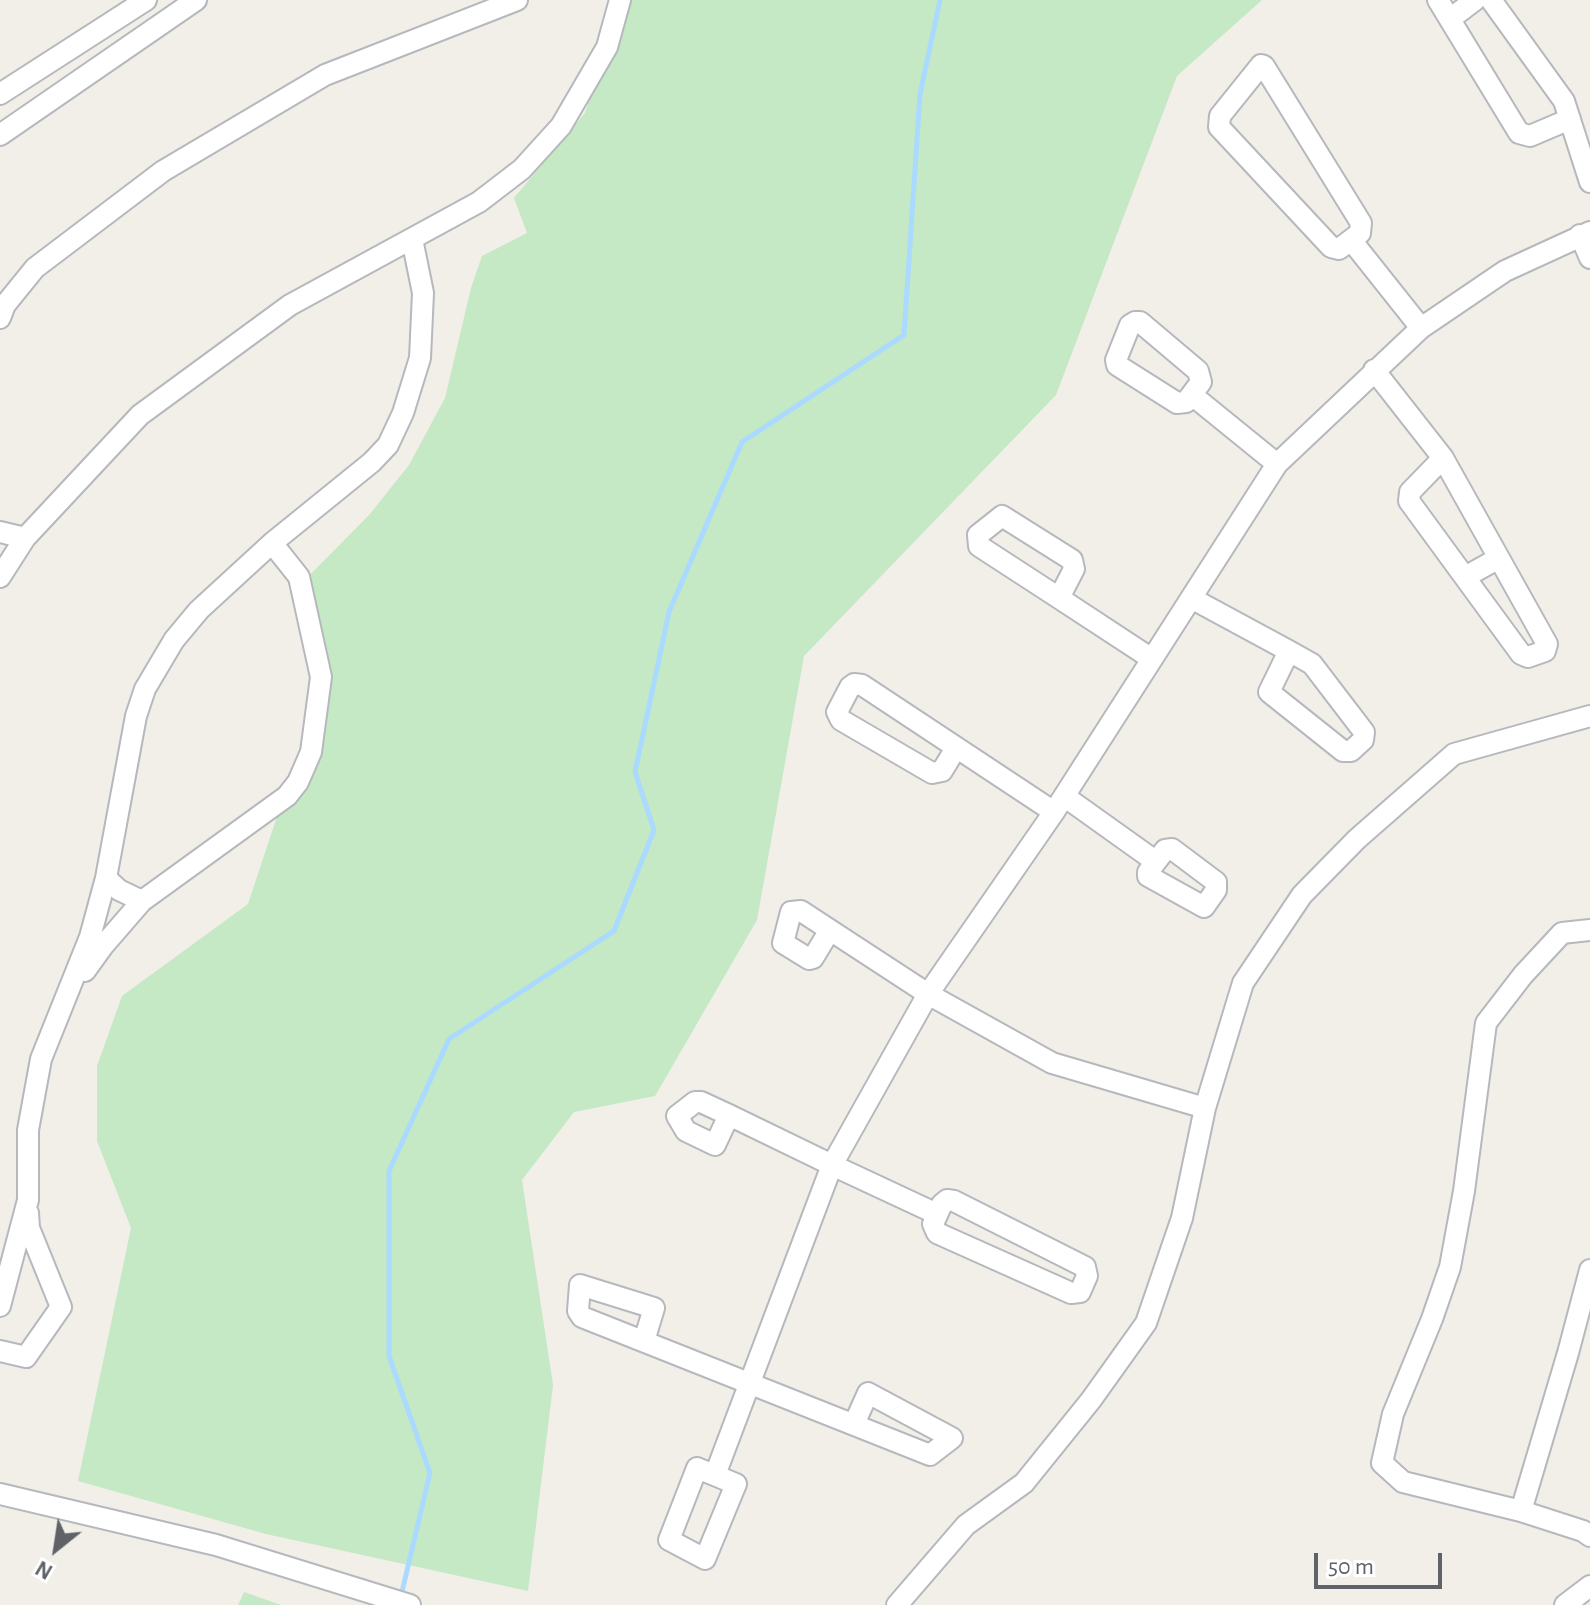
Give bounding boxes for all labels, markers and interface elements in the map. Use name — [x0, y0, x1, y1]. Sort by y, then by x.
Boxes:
north arrow — [16, 1509, 96, 1589]
scale bar — [1318, 1537, 1446, 1587]
text: 50 m — [1328, 1555, 1374, 1579]
text: N — [32, 1556, 56, 1583]

